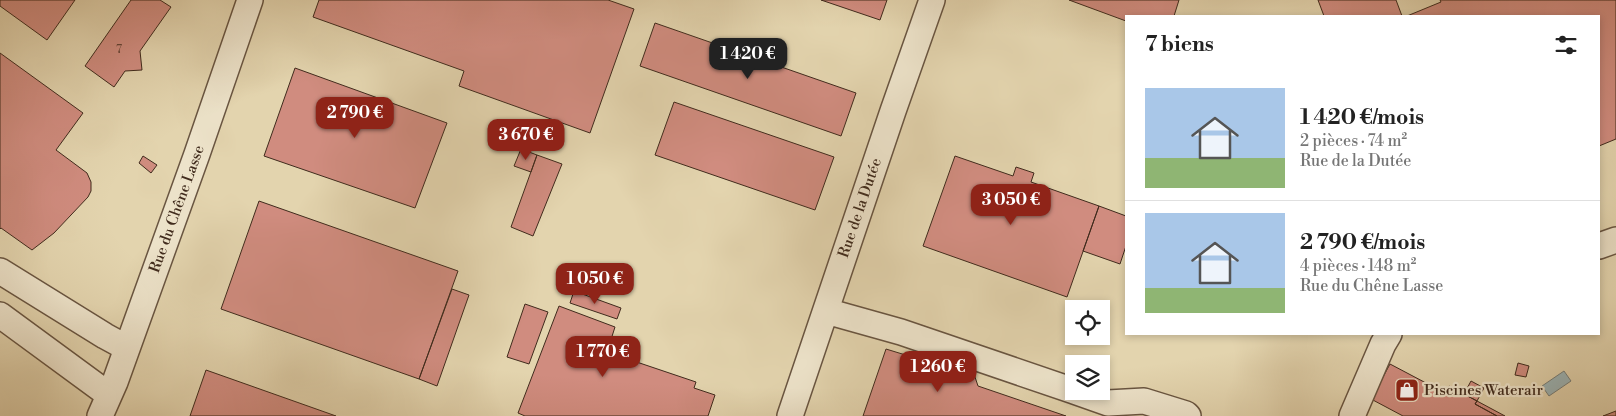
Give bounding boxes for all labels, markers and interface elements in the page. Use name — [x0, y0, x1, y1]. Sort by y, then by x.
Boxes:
icon: filters — [1552, 31, 1580, 59]
text: 7 biens — [1145, 32, 1214, 58]
pin: 1 420 € — [702, 38, 794, 80]
house number: 7 — [116, 42, 122, 57]
text: 1 420 € — [720, 44, 776, 64]
pin: 2 790 € — [309, 96, 401, 139]
text: 2 790 € — [327, 103, 383, 123]
text: 1 420 €/mois — [1300, 105, 1424, 131]
icon: home — [1185, 108, 1245, 168]
pin: 3 670 € — [480, 119, 572, 161]
text: 3 670 € — [498, 125, 554, 145]
text: 2 pièces · 74 m² — [1300, 131, 1407, 151]
street label: Rue du Chêne Lasse — [145, 143, 209, 275]
text: Rue de la Dutée — [1300, 151, 1411, 171]
street label: Rue de la Dutée — [834, 156, 886, 260]
pin: 3 050 € — [965, 184, 1057, 226]
text: 3 050 € — [982, 190, 1040, 210]
text: 2 790 €/mois — [1300, 230, 1425, 256]
icon: home — [1185, 233, 1245, 293]
text: 4 pièces · 148 m² — [1300, 256, 1416, 276]
pin: 1 050 € — [549, 262, 641, 305]
text: 1 050 € — [567, 269, 623, 289]
text: Rue du Chêne Lasse — [1300, 276, 1443, 296]
map controls — [1065, 300, 1110, 400]
button: locate — [1065, 300, 1110, 345]
pin: 1 770 € — [557, 336, 649, 378]
text: 1 770 € — [576, 342, 630, 362]
pin: 1 260 € — [892, 350, 984, 393]
button: layers — [1065, 355, 1110, 400]
text: 1 260 € — [911, 357, 965, 377]
shop icon: Piscines Waterair — [1394, 377, 1420, 403]
place label: Piscines Waterair — [1424, 381, 1543, 400]

